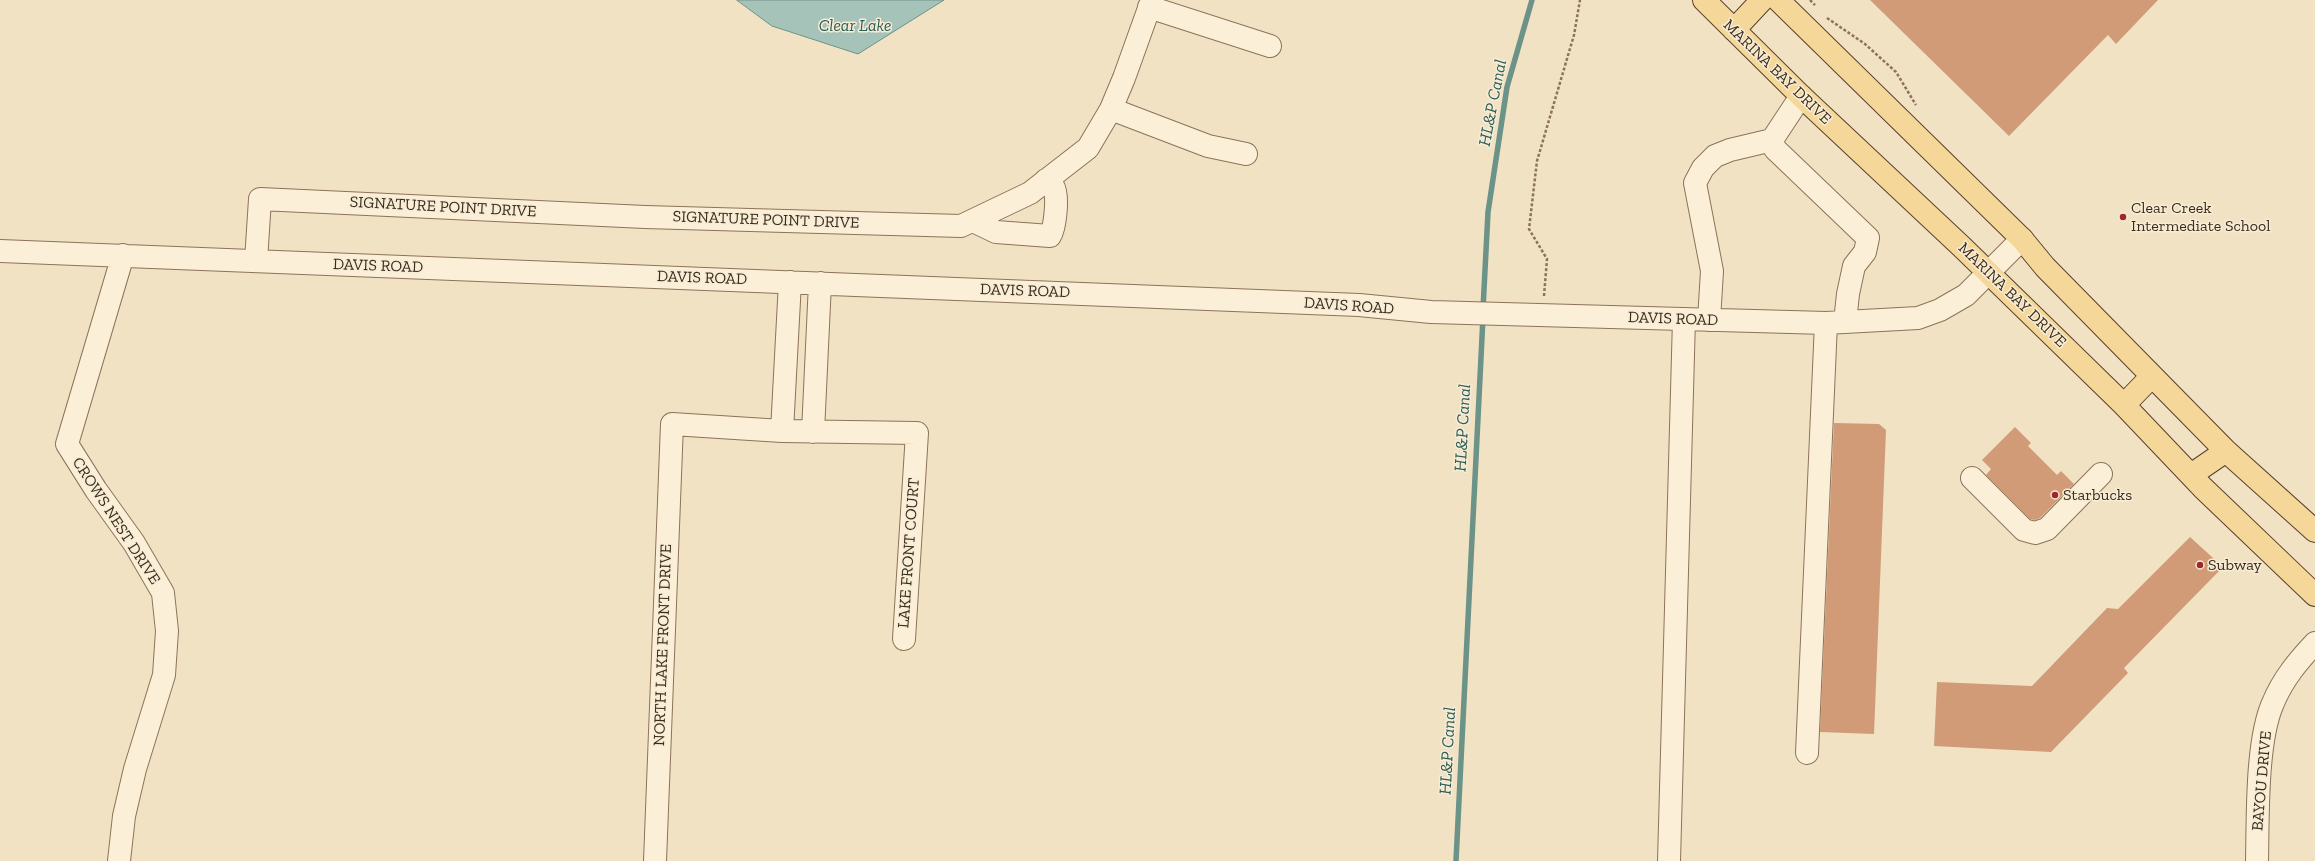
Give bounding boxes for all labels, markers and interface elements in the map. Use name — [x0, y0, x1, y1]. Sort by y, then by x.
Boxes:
street label: MARINA BAY DRIVE — [1719, 15, 1835, 129]
water label: Clear Lake — [819, 16, 891, 36]
water label: HL&P Canal — [1475, 58, 1511, 148]
street label: SIGNATURE POINT DRIVE — [349, 193, 537, 221]
place label: Clear Creek Intermediate School — [2131, 198, 2270, 236]
street label: SIGNATURE POINT DRIVE — [672, 207, 860, 233]
marker: Clear Creek Intermediate School — [2118, 212, 2128, 222]
street label: MARINA BAY DRIVE — [1954, 238, 2070, 352]
street label: DAVIS ROAD — [333, 255, 423, 277]
street label: DAVIS ROAD — [657, 267, 747, 289]
street label: DAVIS ROAD — [980, 280, 1070, 302]
street label: DAVIS ROAD — [1303, 293, 1395, 319]
street label: DAVIS ROAD — [1628, 308, 1718, 330]
water label: HL&P Canal — [1451, 384, 1475, 472]
street label: CROWS NEST DRIVE — [68, 454, 164, 588]
street label: LAKE FRONT COURT — [894, 477, 924, 629]
place label: Starbucks — [2063, 485, 2132, 505]
marker: Starbucks — [2050, 490, 2060, 500]
street label: NORTH LAKE FRONT DRIVE — [650, 544, 676, 746]
place label: Subway — [2208, 555, 2262, 575]
marker: Subway — [2195, 560, 2205, 570]
water label: HL&P Canal — [1436, 707, 1460, 795]
street label: BAYOU DRIVE — [2248, 730, 2276, 832]

